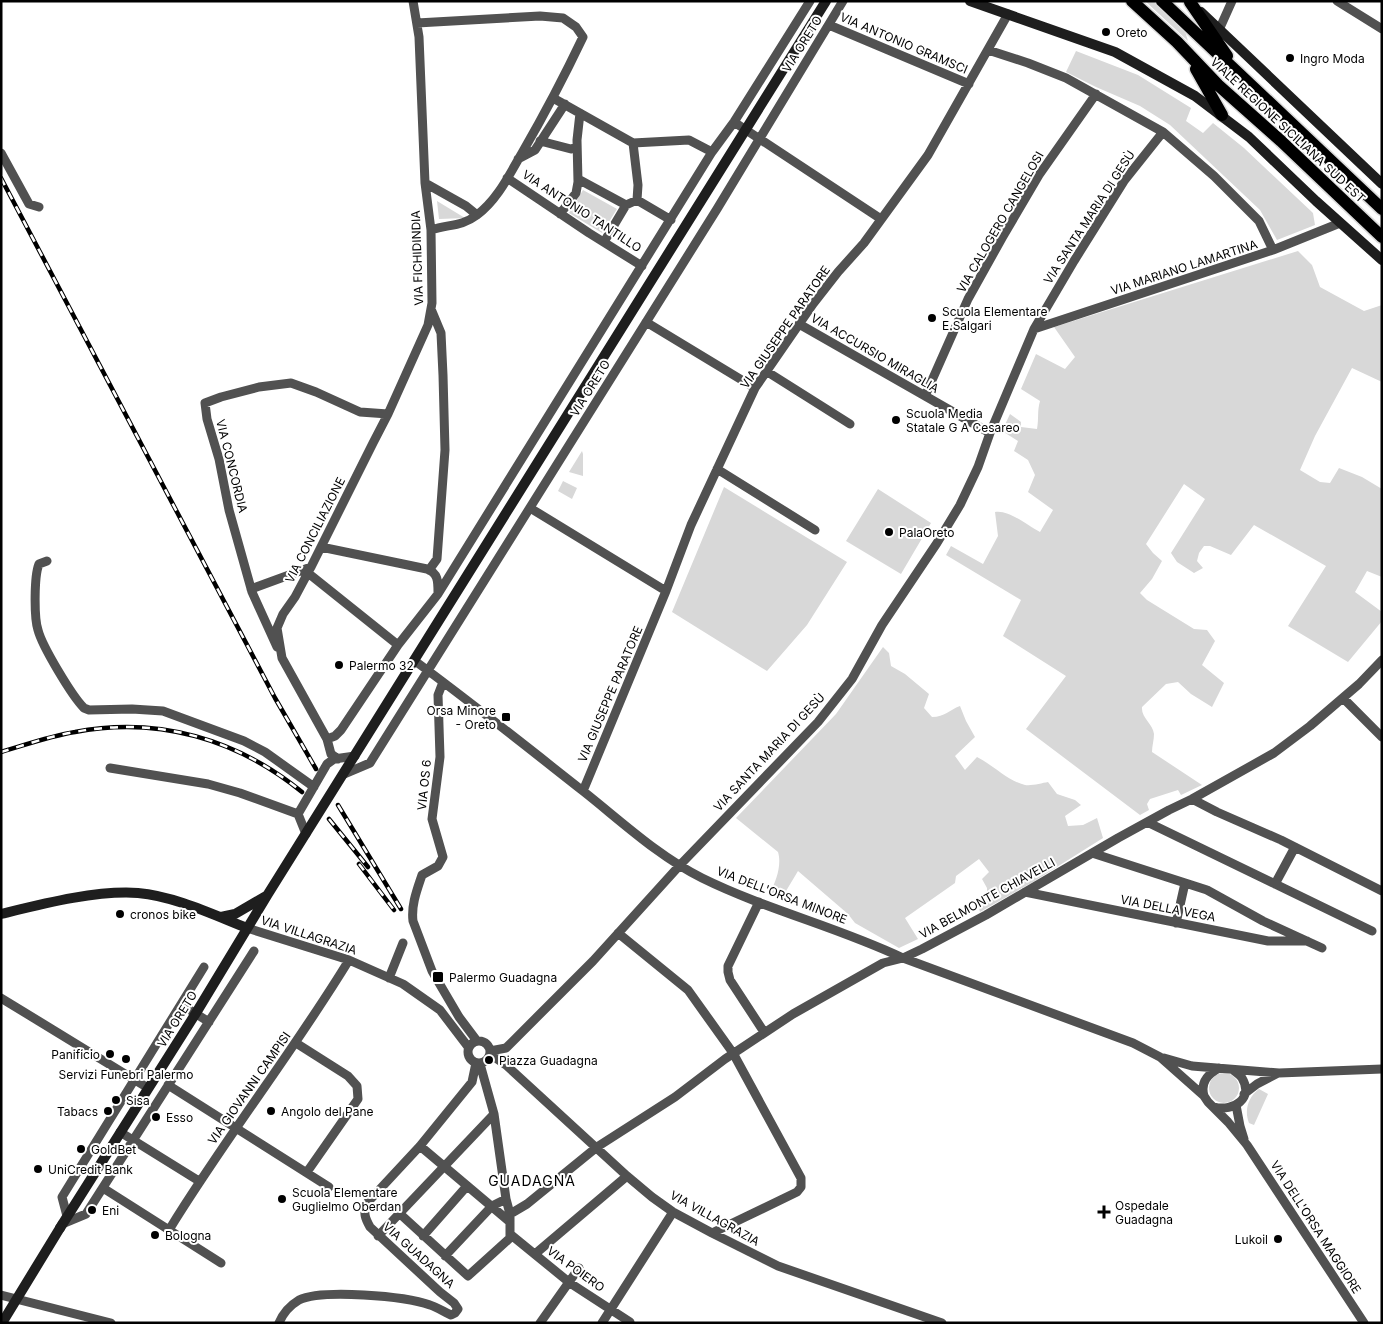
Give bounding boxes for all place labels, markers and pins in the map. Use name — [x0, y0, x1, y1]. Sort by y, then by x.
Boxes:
place label: Oreto — [1116, 25, 1148, 40]
marker: Oreto — [1100, 26, 1112, 38]
place label: Ingro Moda — [1300, 51, 1365, 66]
marker: Ingro Moda — [1284, 52, 1296, 64]
place label: Scuola Elementare E.Salgari — [942, 304, 1048, 333]
marker: Scuola Elementare E.Salgari — [926, 312, 938, 324]
place label: Scuola Media Statale G A Cesareo — [906, 406, 1020, 435]
marker: Scuola Media Statale G A Cesareo — [890, 414, 902, 426]
place label: PalaOreto — [899, 525, 955, 540]
marker: PalaOreto — [883, 526, 895, 538]
place label: Palermo 32 — [349, 658, 414, 673]
marker: Palermo 32 — [333, 659, 345, 671]
place label: Orsa Minore - Oreto — [427, 703, 496, 732]
marker: Orsa Minore - Oreto — [500, 711, 512, 723]
place label: cronos bike — [130, 907, 196, 922]
marker: cronos bike — [114, 908, 126, 920]
marker: Palermo Guadagna — [431, 970, 445, 984]
place label: Palermo Guadagna — [449, 970, 557, 985]
place label: Panificio — [51, 1047, 100, 1062]
marker: Panificio — [104, 1048, 116, 1060]
marker: Servizi Funebri Palermo — [120, 1053, 132, 1065]
place label: Piazza Guadagna — [499, 1053, 598, 1068]
marker: Piazza Guadagna — [483, 1054, 495, 1066]
place label: Servizi Funebri Palermo — [59, 1067, 193, 1082]
place label: Sisa — [126, 1093, 150, 1108]
marker: Sisa — [110, 1094, 122, 1106]
place label: Tabacs — [57, 1104, 98, 1119]
place label: Angolo del Pane — [281, 1104, 374, 1119]
marker: Tabacs — [102, 1105, 114, 1117]
marker: Angolo del Pane — [265, 1105, 277, 1117]
place label: Esso — [166, 1110, 193, 1125]
marker: Esso — [150, 1111, 162, 1123]
place label: GoldBet — [91, 1142, 136, 1157]
marker: GoldBet — [75, 1143, 87, 1155]
place label: UniCredit Bank — [48, 1162, 133, 1177]
marker: UniCredit Bank — [32, 1163, 44, 1175]
place label: Scuola Elementare Guglielmo Oberdan — [292, 1185, 401, 1214]
marker: Scuola Elementare Guglielmo Oberdan — [276, 1193, 288, 1205]
place label: Ospedale Guadagna — [1115, 1198, 1173, 1227]
place label: Eni — [102, 1203, 119, 1218]
marker: Eni — [86, 1204, 98, 1216]
marker: Ospedale Guadagna — [1097, 1205, 1111, 1219]
place label: Bologna — [165, 1228, 211, 1243]
marker: Bologna — [149, 1229, 161, 1241]
place label: Lukoil — [1235, 1232, 1268, 1247]
marker: Lukoil — [1272, 1233, 1284, 1245]

